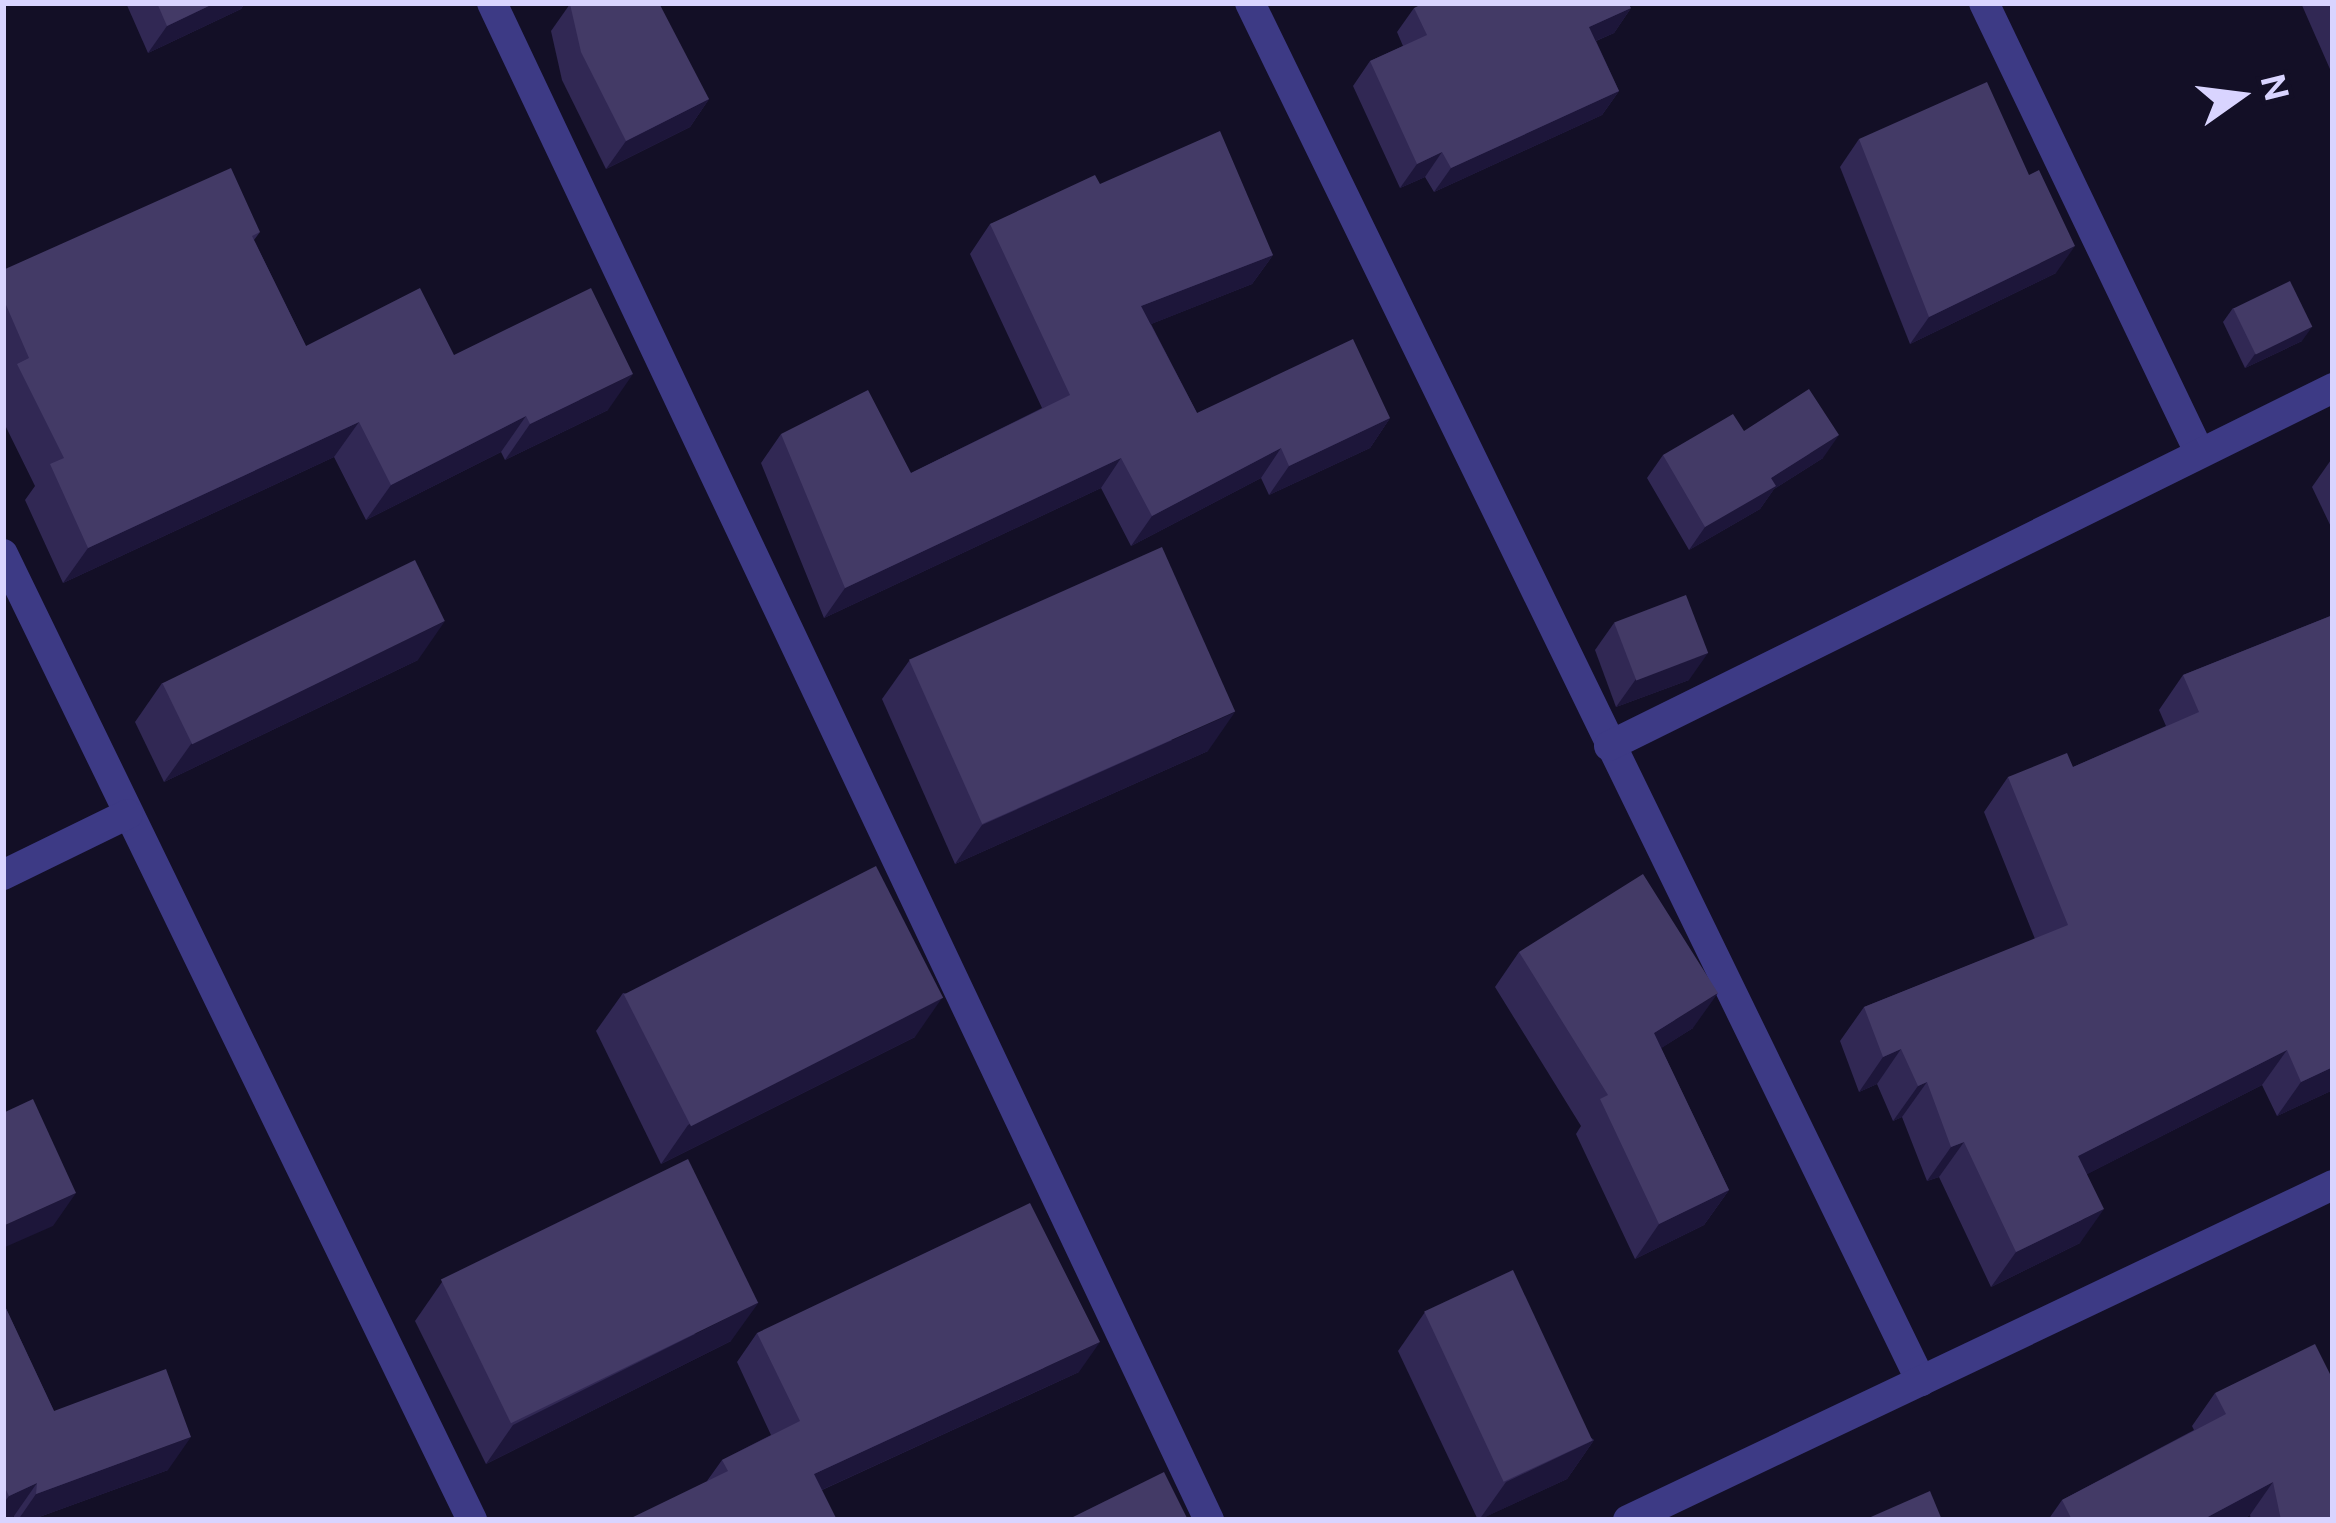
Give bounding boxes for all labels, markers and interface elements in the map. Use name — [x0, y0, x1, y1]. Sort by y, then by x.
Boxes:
north arrow — [2180, 36, 2300, 156]
text: N — [2253, 70, 2296, 104]

